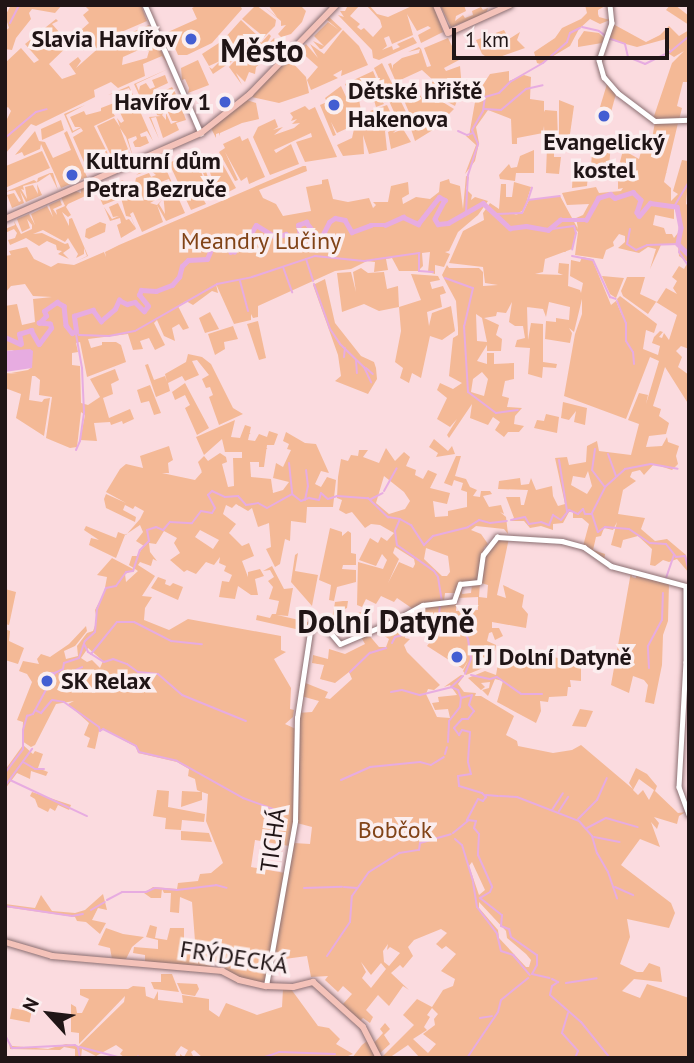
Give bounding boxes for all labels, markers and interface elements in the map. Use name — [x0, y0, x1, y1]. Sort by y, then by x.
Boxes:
scale bar — [456, 14, 673, 58]
place label: Slavia Havířov — [32, 25, 177, 53]
text: 1 km — [465, 26, 509, 53]
marker: Slavia Havířov — [183, 31, 199, 47]
district label: Město — [220, 31, 304, 69]
place label: Dětské hřiště Hakenova — [348, 77, 483, 133]
place label: Havířov 1 — [113, 88, 211, 116]
marker: Havířov 1 — [217, 94, 233, 110]
marker: Dětské hřiště Hakenova — [326, 97, 342, 113]
marker: Evangelický kostel — [596, 108, 612, 124]
place label: Evangelický kostel — [543, 128, 665, 184]
place label: Kulturní dům Petra Bezruče — [86, 147, 227, 203]
marker: Kulturní dům Petra Bezruče — [64, 167, 80, 183]
park label: Meandry Lučiny — [180, 227, 342, 255]
district label: Dolní Datyně — [297, 602, 475, 640]
place label: TJ Dolní Datyně — [471, 643, 632, 671]
marker: TJ Dolní Datyně — [449, 649, 465, 665]
place label: SK Relax — [61, 667, 152, 695]
marker: SK Relax — [39, 673, 55, 689]
street label: TICHÁ — [254, 806, 292, 874]
park label: Bobčok — [358, 816, 432, 844]
street label: FRÝDECKÁ — [178, 934, 290, 980]
north arrow — [14, 979, 84, 1049]
text: N — [17, 993, 44, 1015]

